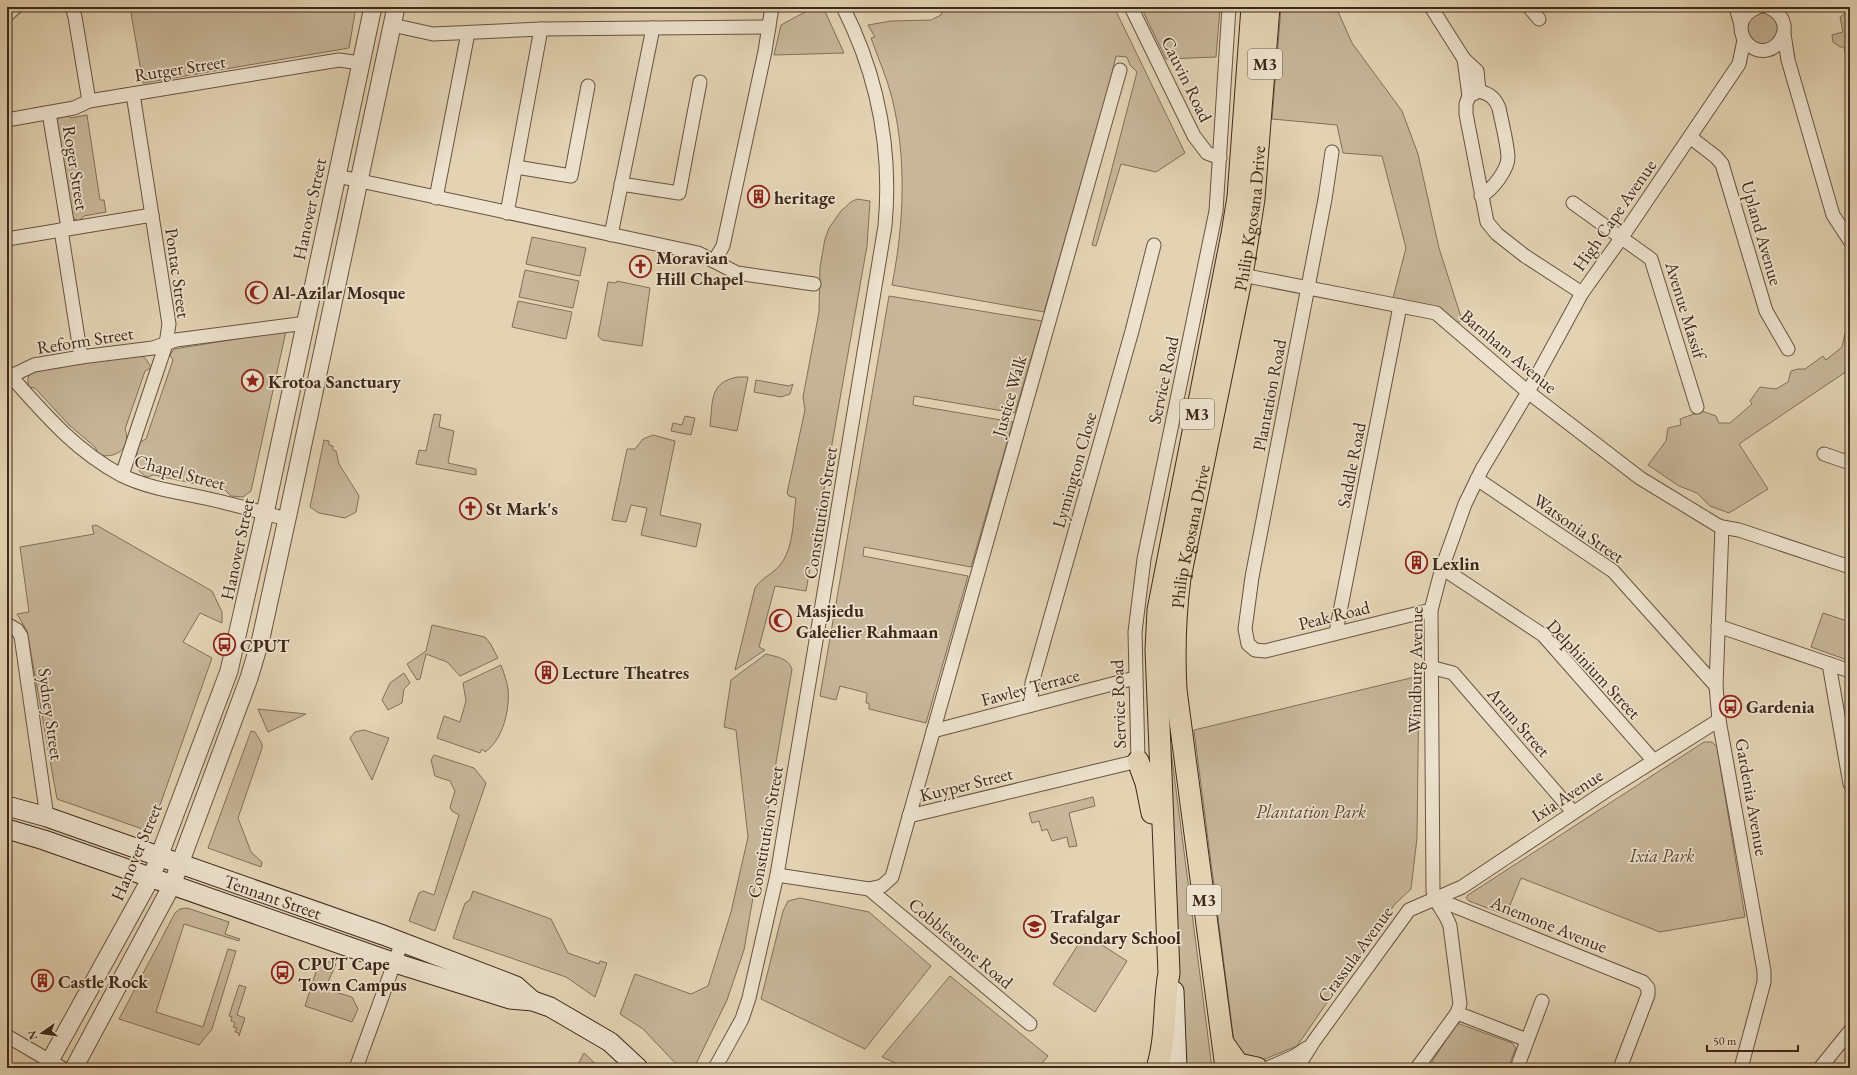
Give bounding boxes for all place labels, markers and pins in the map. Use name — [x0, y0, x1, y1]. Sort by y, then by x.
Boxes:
building icon: heritage — [746, 184, 772, 210]
place label: heritage — [774, 186, 836, 209]
place label: Moravian Hill Chapel — [656, 246, 744, 290]
church icon: Moravian Hill Chapel — [628, 254, 654, 280]
mosque icon: Al-Azilar Mosque — [243, 279, 269, 305]
place label: Al-Azilar Mosque — [271, 281, 406, 304]
place icon: Krotoa Sanctuary — [239, 368, 265, 394]
place label: Krotoa Sanctuary — [268, 370, 401, 393]
church icon: St Mark's — [457, 495, 483, 521]
place label: St Mark's — [486, 497, 558, 520]
building icon: Lexlin — [1403, 550, 1429, 576]
place label: Lexlin — [1432, 552, 1480, 575]
place label: Masjiedu Galeelier Rahmaan — [796, 599, 938, 643]
mosque icon: Masjiedu Galeelier Rahmaan — [767, 607, 793, 633]
bus stop icon: CPUT — [211, 632, 237, 658]
place label: CPUT — [240, 634, 290, 657]
building icon: Lecture Theatres — [534, 659, 560, 685]
place label: Lecture Theatres — [562, 661, 689, 684]
bus stop icon: Gardenia — [1718, 693, 1744, 719]
place label: Gardenia — [1746, 695, 1815, 718]
place label: Trafalgar Secondary School — [1050, 905, 1181, 949]
school or university icon: Trafalgar Secondary School — [1021, 913, 1047, 939]
place label: CPUT Cape Town Campus — [298, 952, 407, 996]
bus stop icon: CPUT Cape Town Campus — [269, 960, 295, 986]
building icon: Castle Rock — [29, 968, 55, 994]
place label: Castle Rock — [58, 970, 149, 993]

